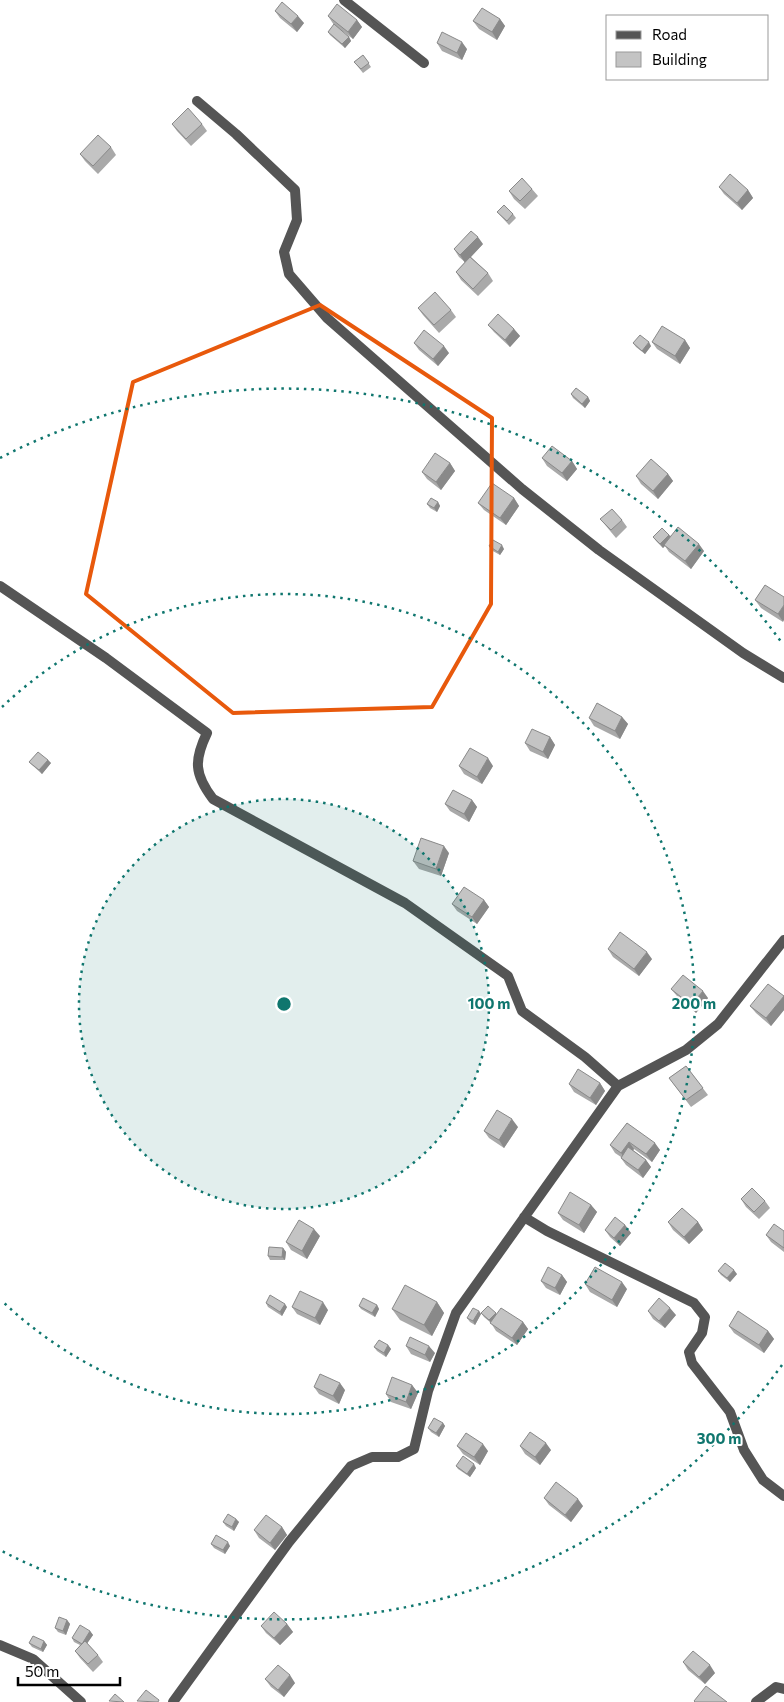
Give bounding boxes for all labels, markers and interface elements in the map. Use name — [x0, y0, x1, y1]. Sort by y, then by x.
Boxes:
legend — [606, 15, 769, 80]
text: Road — [652, 25, 687, 43]
text: Building — [652, 50, 707, 68]
text: 100 m — [468, 994, 510, 1012]
text: 200 m — [672, 994, 716, 1012]
centre of rings — [275, 995, 293, 1013]
text: 300 m — [697, 1429, 741, 1447]
scale bar — [18, 1654, 120, 1686]
text: 50 m — [25, 1662, 59, 1680]

